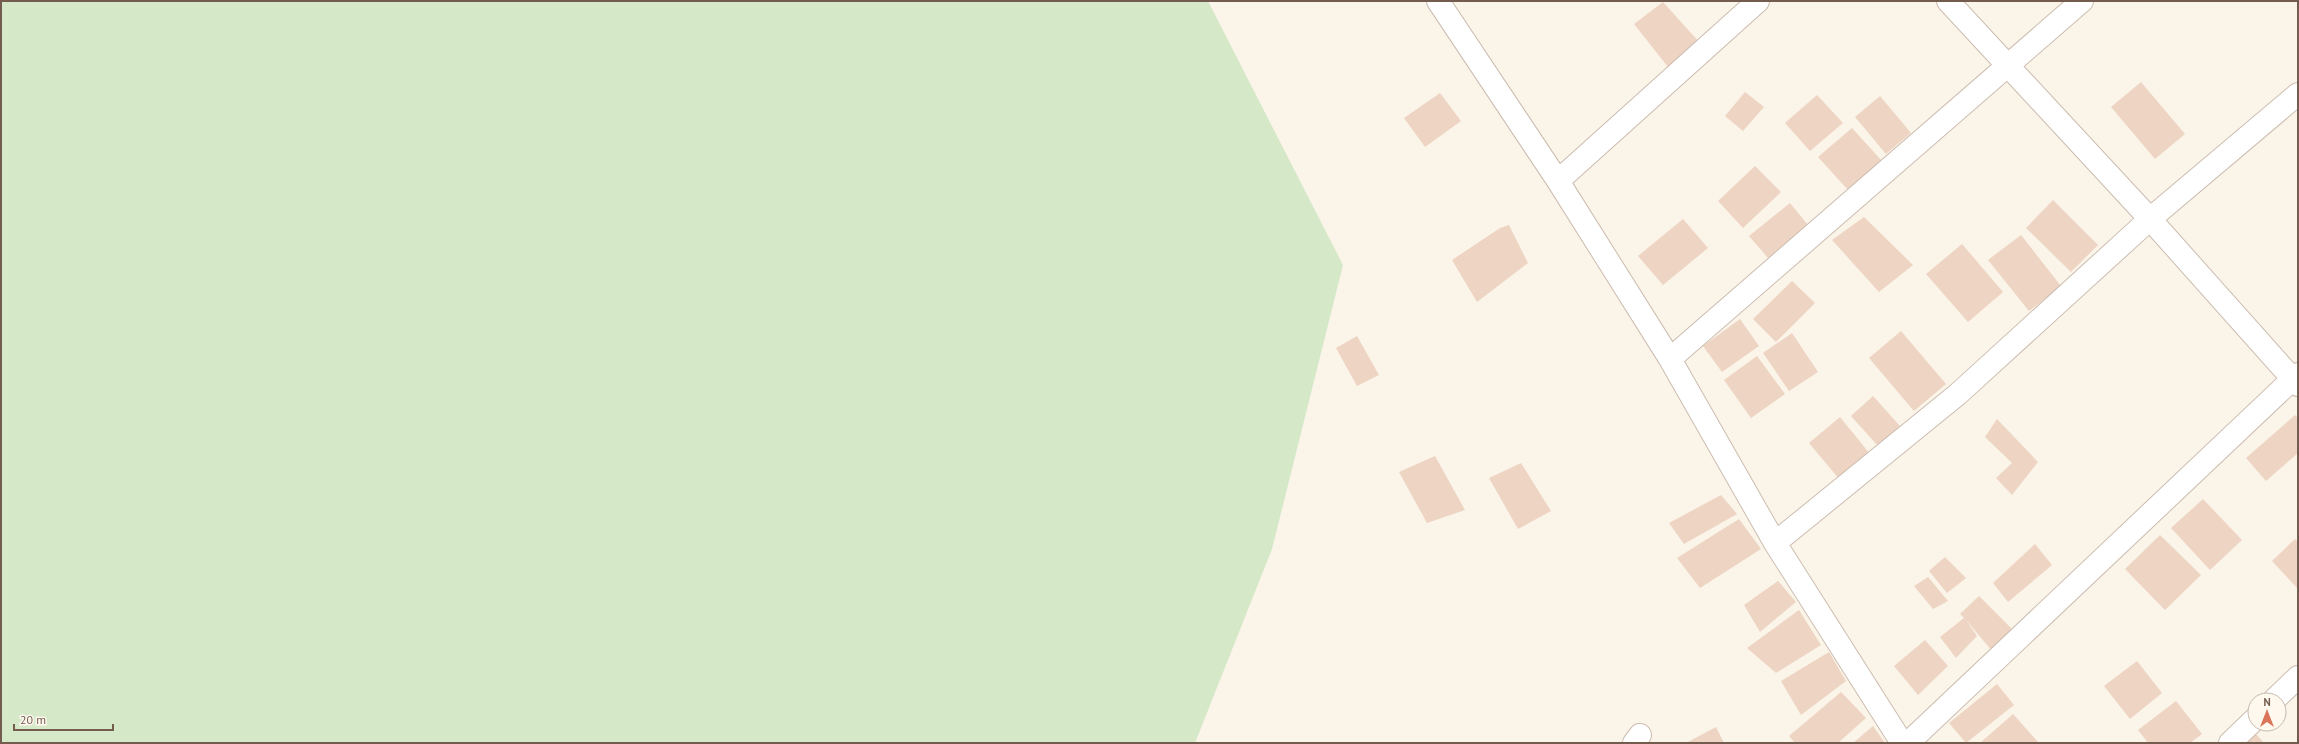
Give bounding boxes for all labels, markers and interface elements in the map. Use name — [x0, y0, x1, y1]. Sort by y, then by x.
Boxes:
north arrow — [2247, 692, 2287, 732]
text: N — [2263, 695, 2271, 709]
scale bar — [14, 706, 113, 732]
text: 20 m — [20, 712, 46, 727]

